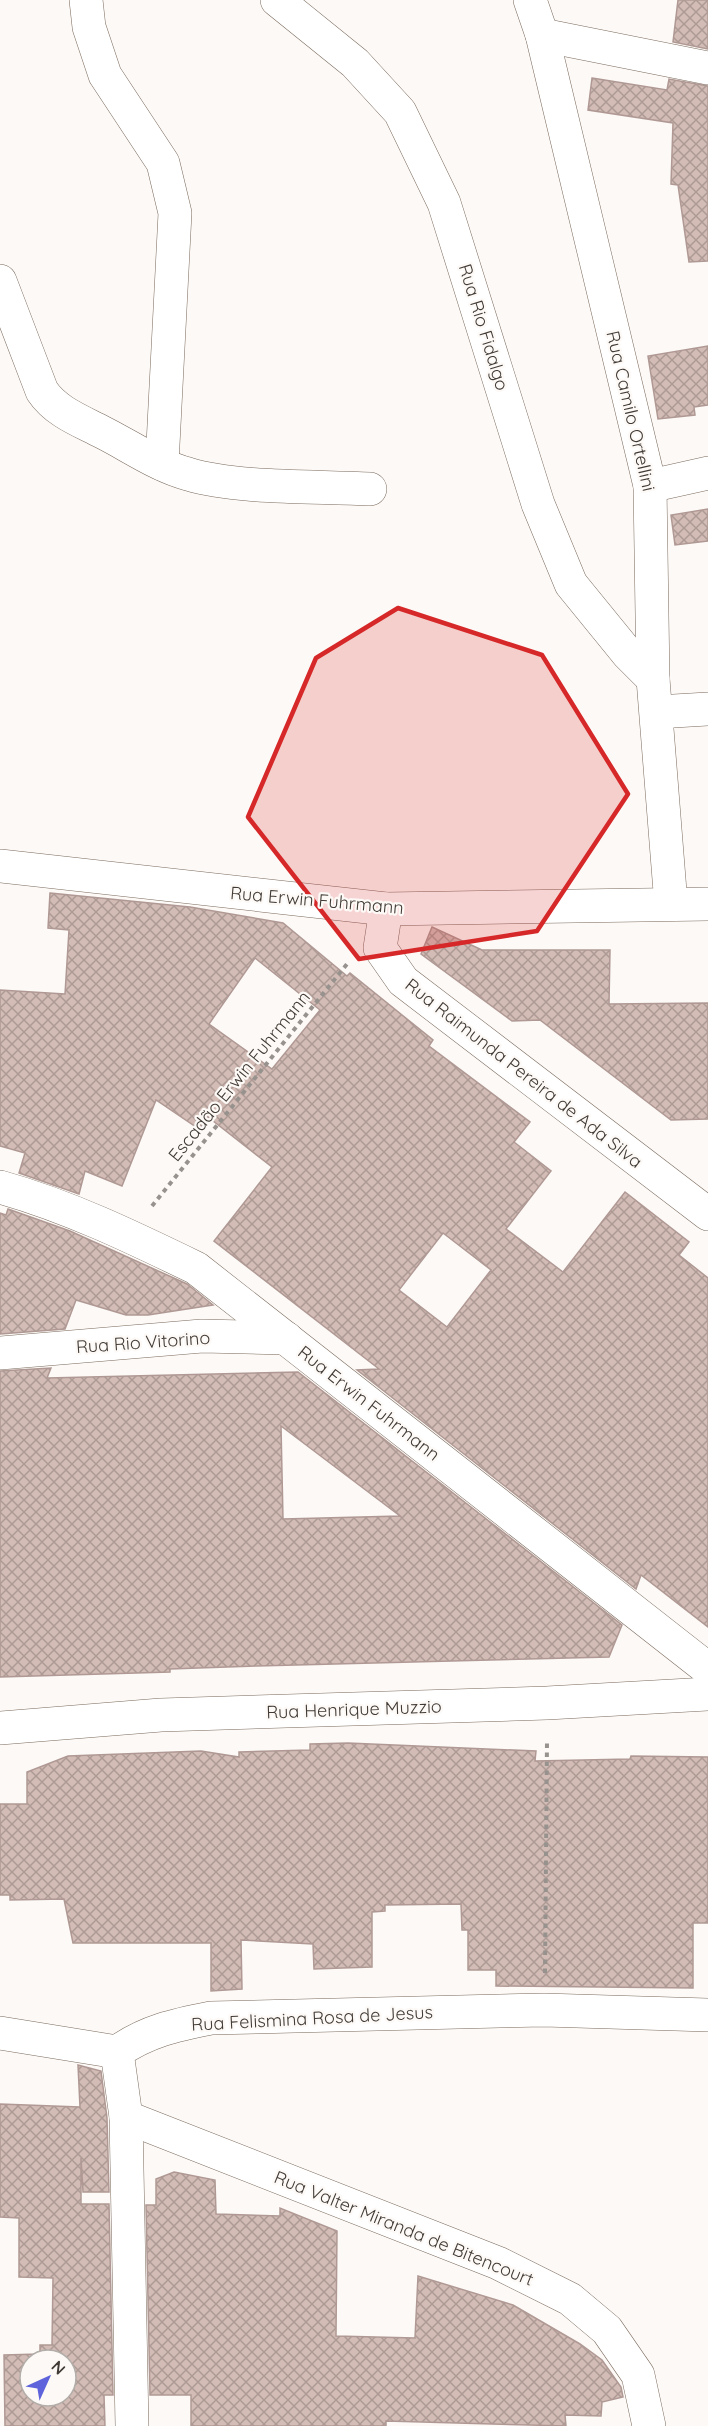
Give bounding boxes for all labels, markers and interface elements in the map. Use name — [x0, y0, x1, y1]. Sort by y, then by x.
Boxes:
street label: Rua Rio Fidalgo — [454, 261, 514, 393]
street label: Rua Camilo Ortellini — [601, 329, 661, 493]
street label: Rua Erwin Fuhrmann — [229, 881, 405, 919]
street label: Rua Raimunda Pereira de Ada Silva — [401, 973, 647, 1173]
street label: Escadão Erwin Fuhrmann — [163, 986, 315, 1166]
street label: Rua Rio Vitorino — [75, 1326, 211, 1358]
street label: Rua Erwin Fuhrmann — [293, 1340, 445, 1466]
street label: Rua Henrique Muzzio — [266, 1694, 442, 1724]
street label: Rua Felismina Rosa de Jesus — [191, 2000, 433, 2036]
street label: Rua Valter Miranda de Bitencourt — [271, 2165, 537, 2291]
north arrow — [18, 2348, 78, 2408]
text: N — [47, 2356, 70, 2379]

